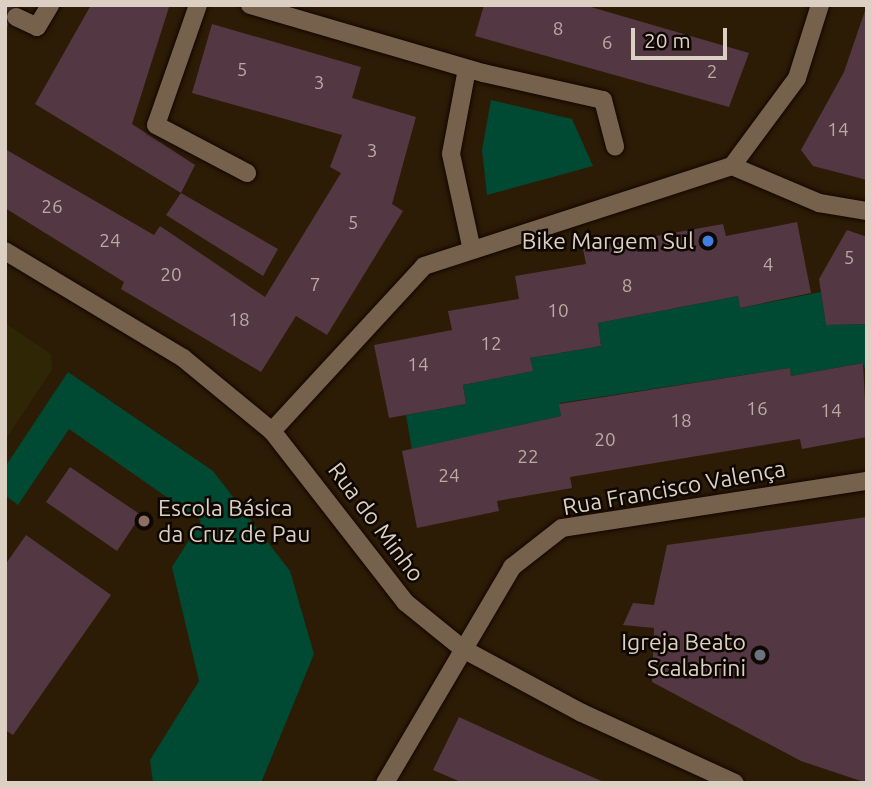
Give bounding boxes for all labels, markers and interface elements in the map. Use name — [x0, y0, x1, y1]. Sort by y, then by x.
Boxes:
scale bar — [634, 14, 730, 58]
house number: 8 — [553, 18, 563, 40]
text: 20 m — [644, 28, 691, 52]
house number: 6 — [602, 32, 612, 54]
house number: 5 — [237, 59, 247, 81]
house number: 2 — [707, 61, 717, 83]
house number: 3 — [314, 72, 324, 94]
house number: 14 — [827, 119, 849, 141]
house number: 3 — [367, 140, 377, 162]
house number: 26 — [41, 196, 63, 218]
house number: 5 — [348, 212, 358, 234]
place label: Bike Margem Sul — [522, 227, 694, 255]
house number: 24 — [99, 230, 121, 252]
marker: Bike Margem Sul — [700, 233, 716, 249]
house number: 5 — [844, 247, 854, 269]
house number: 4 — [763, 254, 773, 276]
house number: 20 — [160, 264, 182, 286]
house number: 7 — [310, 274, 320, 296]
house number: 8 — [622, 275, 632, 297]
house number: 10 — [547, 300, 569, 322]
house number: 18 — [228, 309, 250, 331]
house number: 12 — [480, 333, 502, 355]
house number: 14 — [407, 354, 429, 376]
house number: 16 — [746, 398, 768, 420]
house number: 14 — [820, 400, 842, 422]
house number: 18 — [670, 410, 692, 432]
house number: 20 — [594, 429, 616, 451]
house number: 22 — [517, 446, 539, 468]
street label: Rua Francisco Valença — [560, 455, 788, 521]
street label: Rua do Minho — [322, 457, 430, 587]
house number: 24 — [438, 465, 460, 487]
place label: Escola Básica da Cruz de Pau — [158, 494, 310, 548]
marker: Escola Básica da Cruz de Pau — [136, 513, 152, 529]
place label: Igreja Beato Scalabrini — [621, 628, 746, 682]
marker: Igreja Beato Scalabrini — [752, 647, 768, 663]

